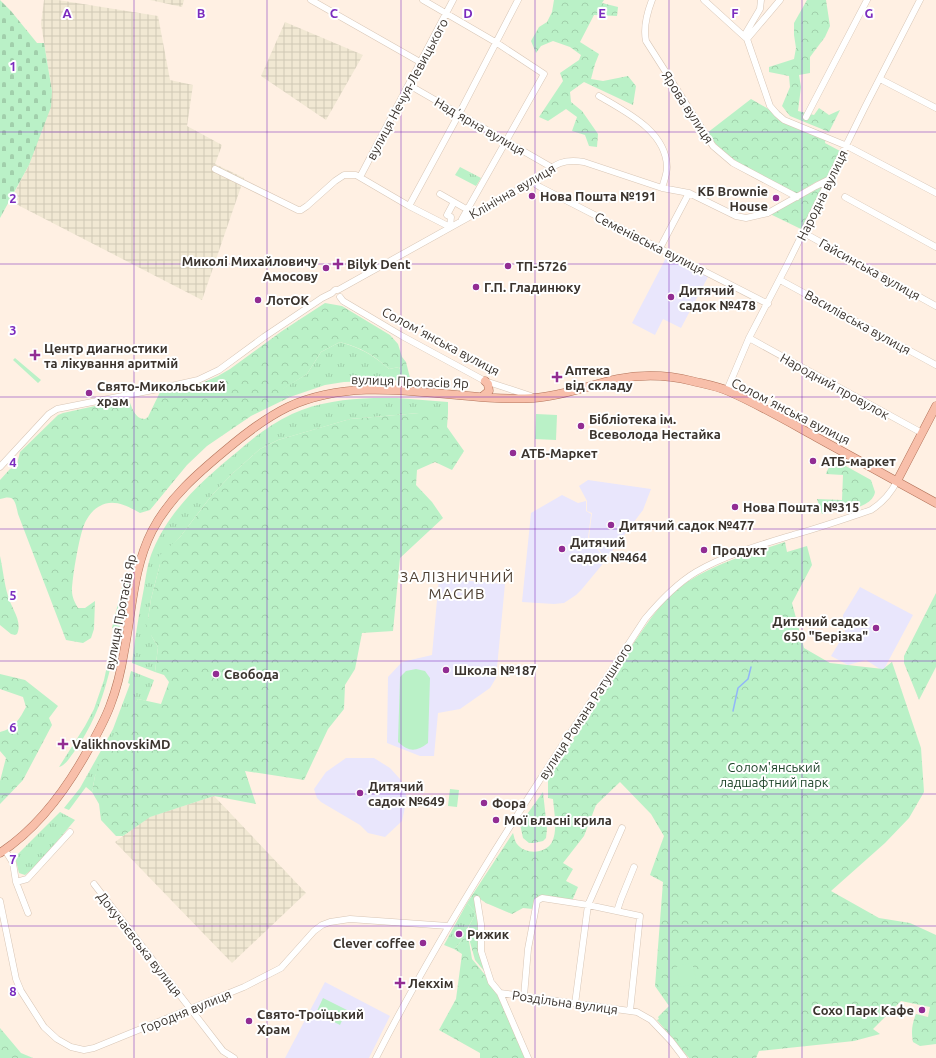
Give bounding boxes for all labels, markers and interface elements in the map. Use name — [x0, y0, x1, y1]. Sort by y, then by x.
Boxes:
text: A — [62, 6, 72, 20]
text: B — [197, 6, 206, 20]
text: C — [330, 6, 339, 20]
text: D — [463, 6, 473, 20]
text: E — [598, 6, 606, 20]
text: F — [731, 6, 739, 20]
text: G — [865, 6, 874, 20]
street label: вулиця Нечуя-Левицького — [364, 16, 450, 162]
text: 1 — [9, 59, 17, 73]
street label: Ярова вулиця — [659, 68, 717, 146]
street label: Надʼярна вулиця — [432, 94, 528, 158]
street label: Народна вулиця — [794, 147, 850, 243]
street label: Клінічна вулиця — [467, 161, 557, 221]
place label: КБ Brownie House — [697, 184, 768, 213]
place label: Нова Пошта №191 — [540, 189, 656, 203]
text: 2 — [9, 191, 17, 205]
marker: Нова Пошта №191 — [527, 191, 537, 201]
marker: КБ Brownie House — [771, 193, 781, 203]
street label: Семенівська вулиця — [593, 209, 707, 277]
street label: Гайсинська вулиця — [817, 235, 923, 303]
place label: Миколі Михайловичу Амосову — [182, 254, 318, 283]
place label: Bilyk Dent — [347, 257, 411, 271]
marker: Bilyk Dent — [332, 258, 344, 270]
place label: ТП-5726 — [516, 259, 567, 273]
marker: ТП-5726 — [503, 261, 513, 271]
marker: Миколі Михайловичу Амосову — [321, 263, 331, 273]
place label: Г.П. Гладинюку — [484, 280, 581, 294]
marker: Г.П. Гладинюку — [471, 282, 481, 292]
place label: Дитячий садок №478 — [679, 283, 756, 312]
street label: Василівська вулиця — [803, 287, 913, 357]
marker: Дитячий садок №478 — [666, 292, 676, 302]
place label: ЛотОК — [266, 293, 310, 307]
marker: ЛотОК — [253, 295, 263, 305]
street label: Соломʼянська вулиця — [380, 304, 502, 378]
text: 3 — [9, 323, 17, 337]
place label: Центр диагностики та лікування аритмій — [44, 341, 178, 370]
marker: Центр диагностики та лікування аритмій — [29, 349, 41, 361]
street label: Народний провулок — [778, 350, 892, 422]
place label: Аптека від складу — [565, 363, 633, 392]
street label: вулиця Протасів Яр — [351, 372, 469, 390]
marker: Аптека від складу — [552, 372, 562, 382]
street label: Соломʼянська вулиця — [729, 375, 853, 447]
place label: Свято-Микольський храм — [97, 379, 226, 408]
marker: Свято-Микольський храм — [84, 388, 94, 398]
place label: Бібліотека ім. Всеволода Нестайка — [589, 412, 721, 441]
marker: Бібліотека ім. Всеволода Нестайка — [576, 421, 586, 431]
place label: АТБ-Маркет — [521, 446, 598, 460]
marker: АТБ-Маркет — [508, 448, 518, 458]
place label: АТБ-маркет — [821, 454, 896, 468]
text: 4 — [9, 455, 17, 469]
marker: АТБ-маркет — [808, 456, 818, 466]
place label: Нова Пошта №315 — [743, 500, 859, 514]
marker: Нова Пошта №315 — [730, 502, 740, 512]
place label: Дитячий садок №477 — [619, 518, 754, 532]
marker: Дитячий садок №477 — [606, 520, 616, 530]
place label: Дитячий садок №464 — [570, 535, 647, 564]
place label: Продукт — [712, 543, 767, 557]
marker: Дитячий садок №464 — [557, 544, 567, 554]
marker: Продукт — [699, 545, 709, 555]
street label: вулиця Протасів Яр — [102, 553, 138, 671]
district label: ЗАЛІЗНИЧНИЙ МАСИВ — [400, 568, 514, 602]
text: 5 — [9, 588, 17, 602]
place label: Дитячий садок 650 "Берізка" — [772, 614, 869, 643]
marker: Дитячий садок 650 "Берізка" — [871, 623, 881, 633]
street label: вулиця Романа Ратушного — [536, 640, 634, 782]
place label: Школа №187 — [454, 663, 537, 677]
marker: Школа №187 — [441, 665, 451, 675]
place label: Свобода — [224, 667, 279, 681]
marker: Свобода — [211, 669, 221, 679]
text: 6 — [9, 720, 17, 734]
place label: ValikhnovskiMD — [72, 737, 171, 751]
marker: ValikhnovskiMD — [57, 738, 69, 750]
park label: Солом'янський ладшафтний парк — [719, 760, 829, 789]
place label: Дитячий садок №649 — [368, 779, 445, 808]
marker: Дитячий садок №649 — [355, 788, 365, 798]
place label: Фора — [492, 796, 526, 810]
marker: Фора — [479, 798, 489, 808]
place label: Мої власні крила — [504, 813, 612, 827]
marker: Мої власні крила — [491, 815, 501, 825]
text: 7 — [9, 852, 17, 866]
street label: Докучаєвська вулиця — [95, 889, 185, 999]
place label: Рижик — [467, 927, 510, 941]
marker: Рижик — [454, 929, 464, 939]
place label: Clever coffee — [333, 936, 415, 950]
marker: Clever coffee — [418, 938, 428, 948]
place label: Лекхім — [408, 976, 454, 990]
marker: Лекхім — [395, 978, 405, 988]
text: 8 — [9, 984, 17, 998]
street label: Городня вулиця — [139, 986, 233, 1036]
street label: Роздільна вулиця — [511, 988, 619, 1016]
place label: Сохо Парк Кафе — [813, 1003, 914, 1017]
marker: Сохо Парк Кафе — [917, 1005, 927, 1015]
place label: Свято-Троїцький Храм — [257, 1007, 364, 1036]
marker: Свято-Троїцький Храм — [244, 1016, 254, 1026]

